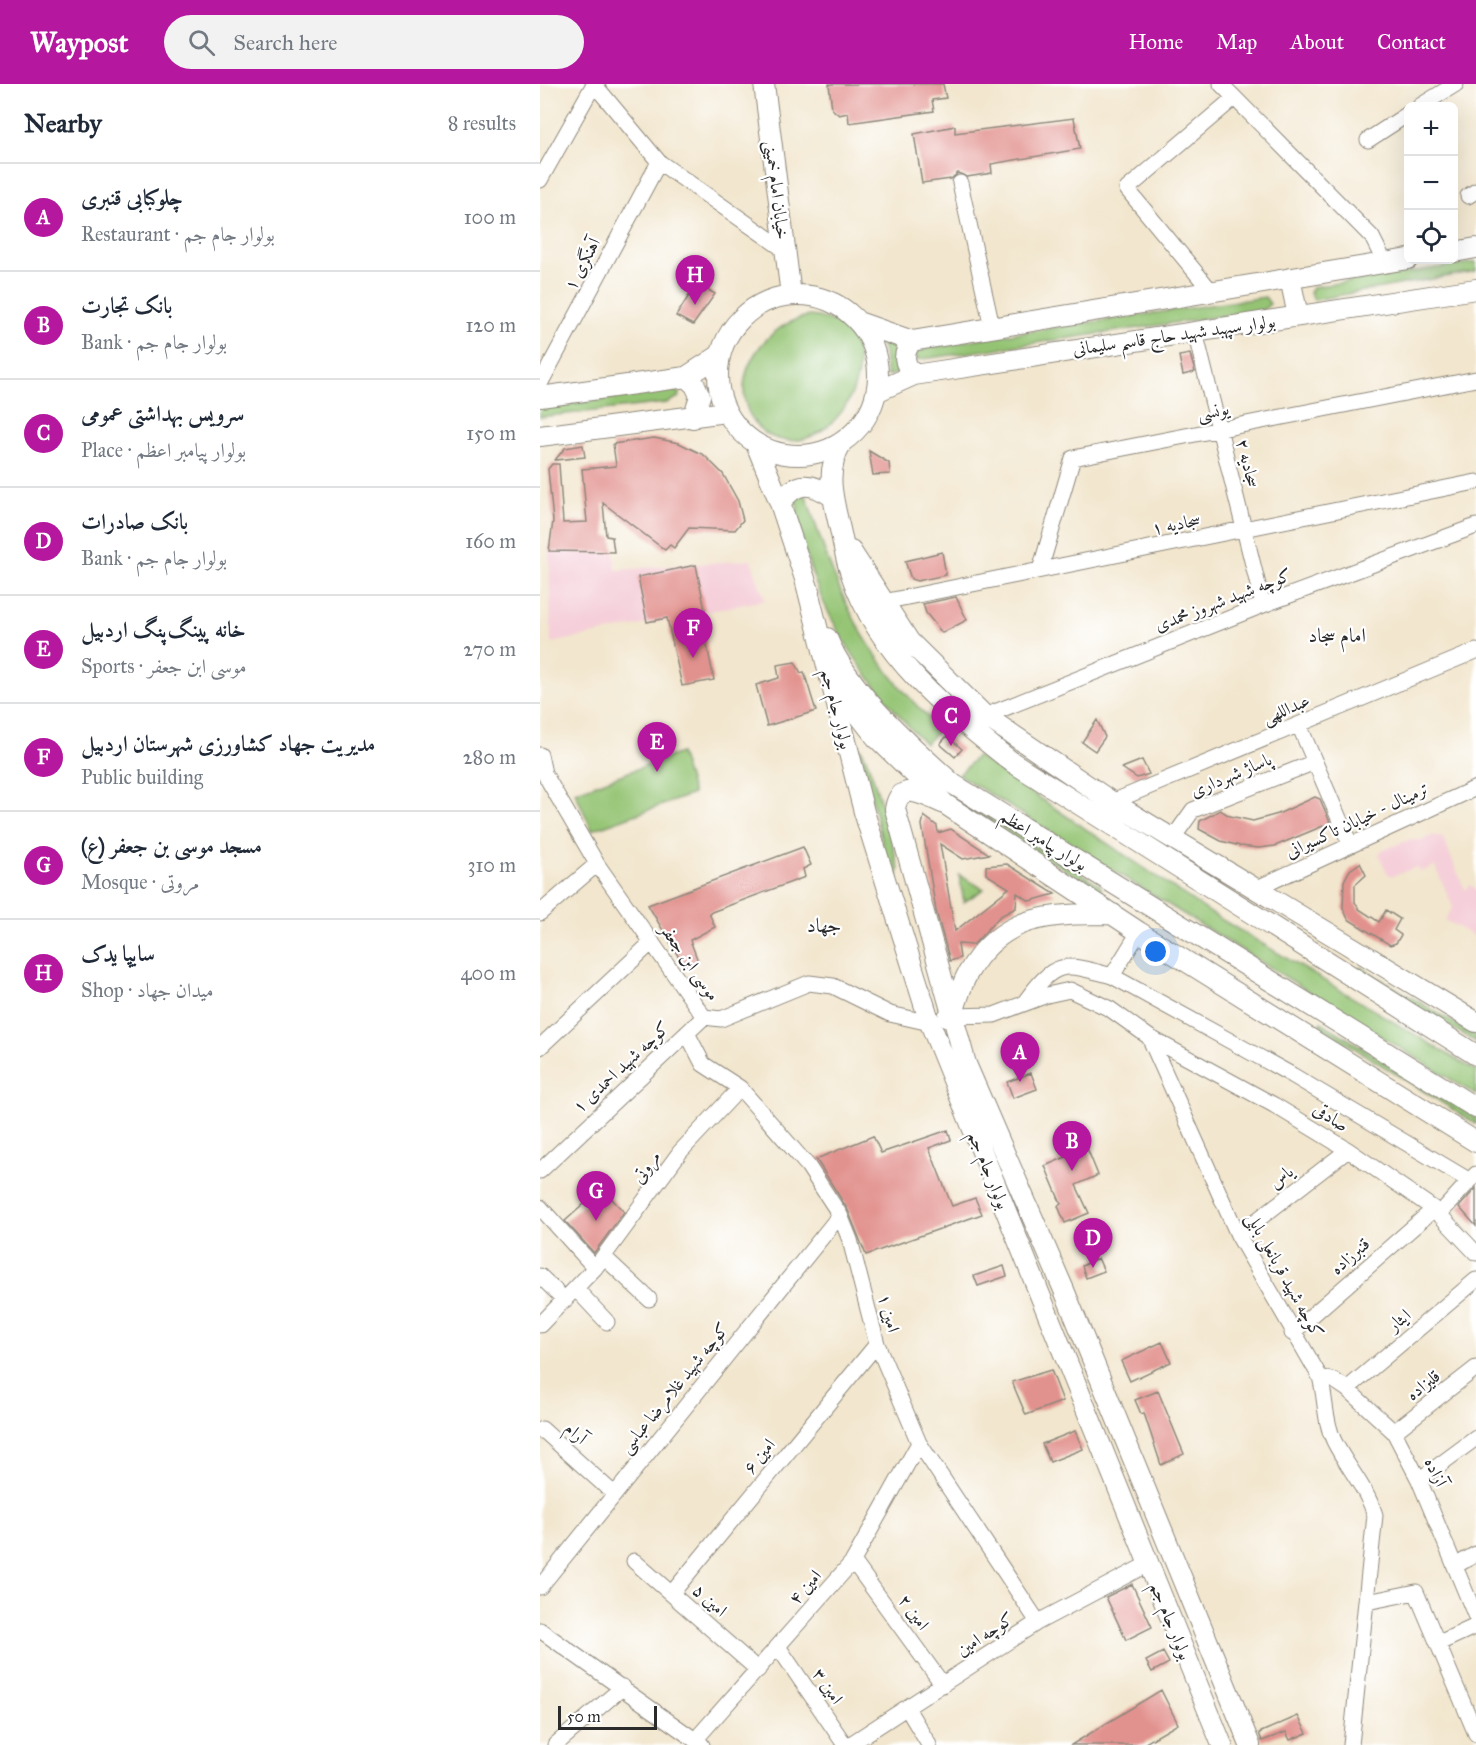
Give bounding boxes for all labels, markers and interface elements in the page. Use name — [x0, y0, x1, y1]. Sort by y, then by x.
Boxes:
search box — [164, 15, 584, 69]
text: Waypost — [30, 25, 128, 60]
icon: search — [185, 26, 218, 59]
text: Search here — [233, 29, 337, 56]
text: Home — [1128, 29, 1183, 55]
text: Map — [1216, 29, 1257, 55]
text: About — [1290, 29, 1344, 55]
text: Contact — [1377, 29, 1446, 55]
map controls — [1404, 102, 1458, 264]
button: + — [1404, 102, 1458, 156]
text: Nearby — [24, 107, 102, 139]
text: 8 results — [448, 111, 516, 135]
street label: خیابان امام خمینی — [755, 139, 794, 241]
button: − — [1404, 156, 1458, 210]
text: چلوکبابی قنبری — [81, 184, 183, 211]
text: A — [37, 205, 50, 229]
text: 100 m — [464, 205, 516, 229]
button: locate — [1404, 210, 1458, 264]
text: Restaurant · بولوار جام جم — [81, 222, 275, 246]
street label: آهنگری ۱ — [559, 232, 607, 295]
pin: H — [676, 256, 714, 305]
text: بانک تجارت — [81, 292, 172, 319]
street label: بولوار سپهبد شهید حاج قاسم سلیمانی — [1071, 310, 1278, 367]
text: B — [37, 313, 50, 337]
text: 120 m — [465, 313, 516, 337]
text: Bank · بولوار جام جم — [81, 330, 227, 354]
street label: یونسی — [1195, 397, 1233, 427]
text: سرویس بهداشتی عمومی — [81, 400, 244, 427]
text: C — [37, 421, 50, 445]
text: 150 m — [466, 421, 516, 445]
street label: سجادیه ۲ — [1231, 436, 1265, 490]
text: Place · بولوار پیامبر اعظم — [81, 438, 246, 462]
text: بانک صادرات — [81, 508, 188, 535]
street label: سجادیه ۱ — [1150, 508, 1202, 540]
text: D — [36, 529, 51, 553]
text: 160 m — [465, 529, 516, 553]
text: Bank · بولوار جام جم — [81, 546, 227, 570]
street label: کوچه شهید شهروز محمدی — [1151, 564, 1295, 638]
pin: F — [674, 608, 712, 658]
text: خانه پینگ‌پنگ اردبیل — [81, 616, 246, 643]
district label: امام سجاد — [1308, 623, 1366, 653]
text: E — [36, 637, 51, 661]
text: 270 m — [463, 637, 516, 661]
text: Sports · موسی ابن جعفر — [81, 654, 246, 678]
street label: بولوار جام جم — [811, 666, 858, 753]
street label: عبداللهی — [1259, 689, 1314, 730]
pin: C — [932, 696, 970, 746]
pin: E — [638, 722, 676, 772]
text: مدیریت جهاد کشاورزی شهرستان اردبیل — [81, 730, 375, 757]
text: F — [37, 745, 50, 769]
text: 280 m — [463, 745, 516, 769]
street label: پاساژ شهرداری — [1187, 747, 1277, 804]
text: Public building — [81, 765, 203, 789]
street label: ترمینال - خیابان تاکسیرانی — [1282, 777, 1432, 863]
street label: بولوار پیامبر اعظم — [993, 804, 1092, 881]
text: مسجد موسی بن جعفر (ع) — [81, 832, 262, 859]
text: G — [36, 853, 51, 877]
text: 310 m — [467, 853, 516, 877]
text: Mosque · مروتی — [81, 870, 200, 894]
district label: جهاد — [807, 913, 841, 937]
street label: موسی ابن جعفر — [653, 918, 725, 1006]
your location — [1141, 937, 1170, 966]
text: سایپا یدک — [81, 940, 155, 967]
text: H — [35, 961, 52, 985]
text: 400 m — [460, 961, 516, 985]
text: Shop · میدان جهاد — [81, 978, 213, 1002]
street label: کوچه شهید احمدی ۱ — [568, 1016, 675, 1119]
pin: A — [1000, 1032, 1040, 1082]
street label: صادقی — [1309, 1098, 1353, 1136]
pin: B — [1052, 1122, 1092, 1171]
street label: بولوار جام جم — [958, 1128, 1015, 1214]
street label: مروتی — [627, 1146, 667, 1189]
street label: یاس — [1264, 1160, 1299, 1193]
pin: G — [576, 1172, 616, 1221]
street label: کوچه شهید قربانعلی بابلی — [1240, 1208, 1329, 1343]
pin: D — [1074, 1218, 1112, 1268]
street label: قنبرزاده — [1326, 1233, 1374, 1279]
street label: امین ۱ — [873, 1291, 905, 1335]
street label: ایثار — [1381, 1304, 1416, 1338]
street label: کوچه شهید غلامرضا عباسی — [614, 1318, 735, 1459]
street label: قلیزاده — [1401, 1365, 1445, 1405]
street label: آرام — [557, 1417, 594, 1454]
street label: امین ۶ — [738, 1434, 780, 1478]
street label: آزاده — [1420, 1454, 1453, 1492]
street label: امین ۴ — [784, 1565, 826, 1609]
street label: امین ۵ — [688, 1579, 732, 1621]
street label: بولوار جام جم — [1140, 1579, 1197, 1665]
street label: امین ۲ — [894, 1590, 934, 1634]
street label: کوچه امین — [952, 1607, 1019, 1662]
street label: امین ۳ — [808, 1664, 848, 1708]
scale bar — [558, 1703, 657, 1730]
text: 50 m — [567, 1707, 601, 1726]

